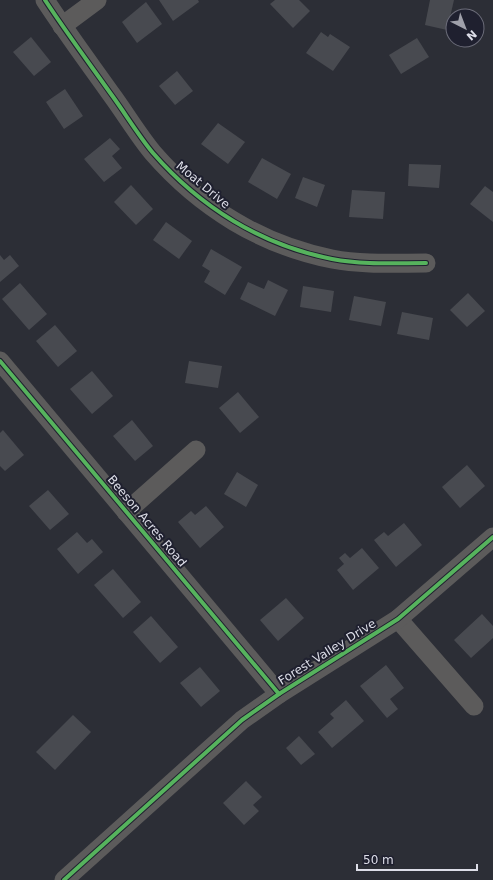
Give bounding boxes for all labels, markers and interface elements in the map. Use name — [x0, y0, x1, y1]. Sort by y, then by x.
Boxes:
north arrow — [445, 8, 485, 48]
text: N — [464, 27, 479, 43]
street label: Moat Drive — [173, 159, 233, 211]
street label: Beeson Acres Road — [105, 473, 189, 569]
street label: Forest Valley Drive — [276, 616, 378, 688]
scale bar — [357, 846, 477, 872]
text: 50 m — [363, 853, 394, 867]

